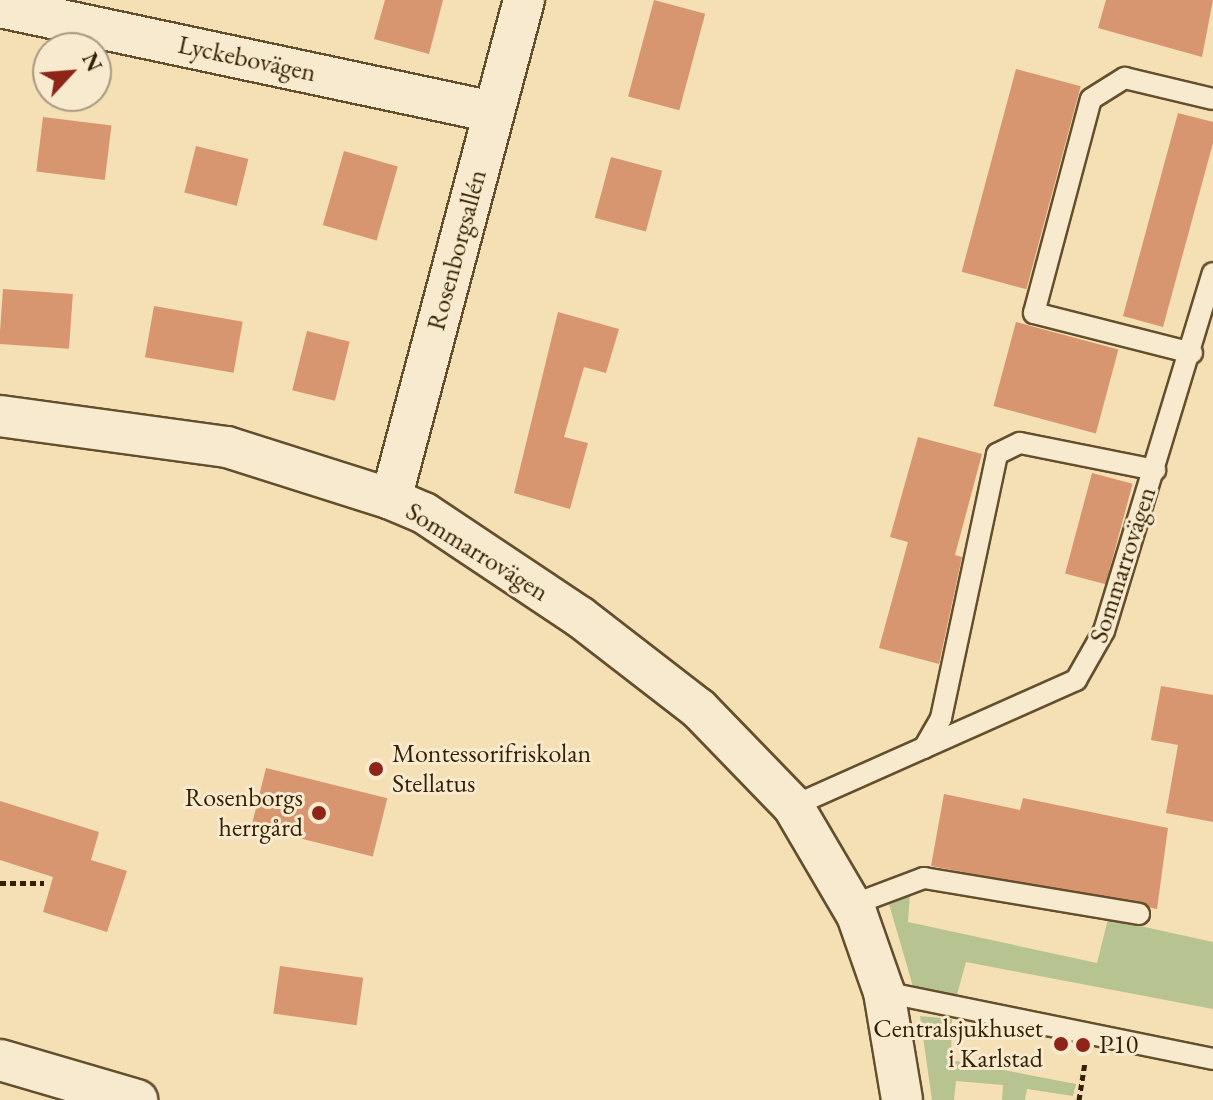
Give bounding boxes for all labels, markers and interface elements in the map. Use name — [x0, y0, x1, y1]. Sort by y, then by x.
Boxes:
street label: Lyckebovägen — [175, 29, 319, 89]
north arrow — [32, 32, 112, 112]
text: N — [75, 48, 109, 76]
street label: Rosenborgsallén — [421, 166, 493, 334]
street label: Sommarrovägen — [1083, 483, 1163, 647]
street label: Sommarrovägen — [400, 496, 554, 608]
place label: Montessorifriskolan Stellatus — [392, 738, 591, 800]
marker: Montessorifriskolan Stellatus — [367, 760, 385, 778]
place label: Rosenborgs herrgård — [185, 782, 303, 844]
marker: Rosenborgs herrgård — [310, 804, 328, 822]
place label: Centralsjukhuset i Karlstad — [873, 1013, 1043, 1074]
place label: P10 — [1099, 1029, 1138, 1061]
marker: Centralsjukhuset i Karlstad — [1050, 1033, 1072, 1055]
marker: P10 — [1074, 1036, 1092, 1054]

